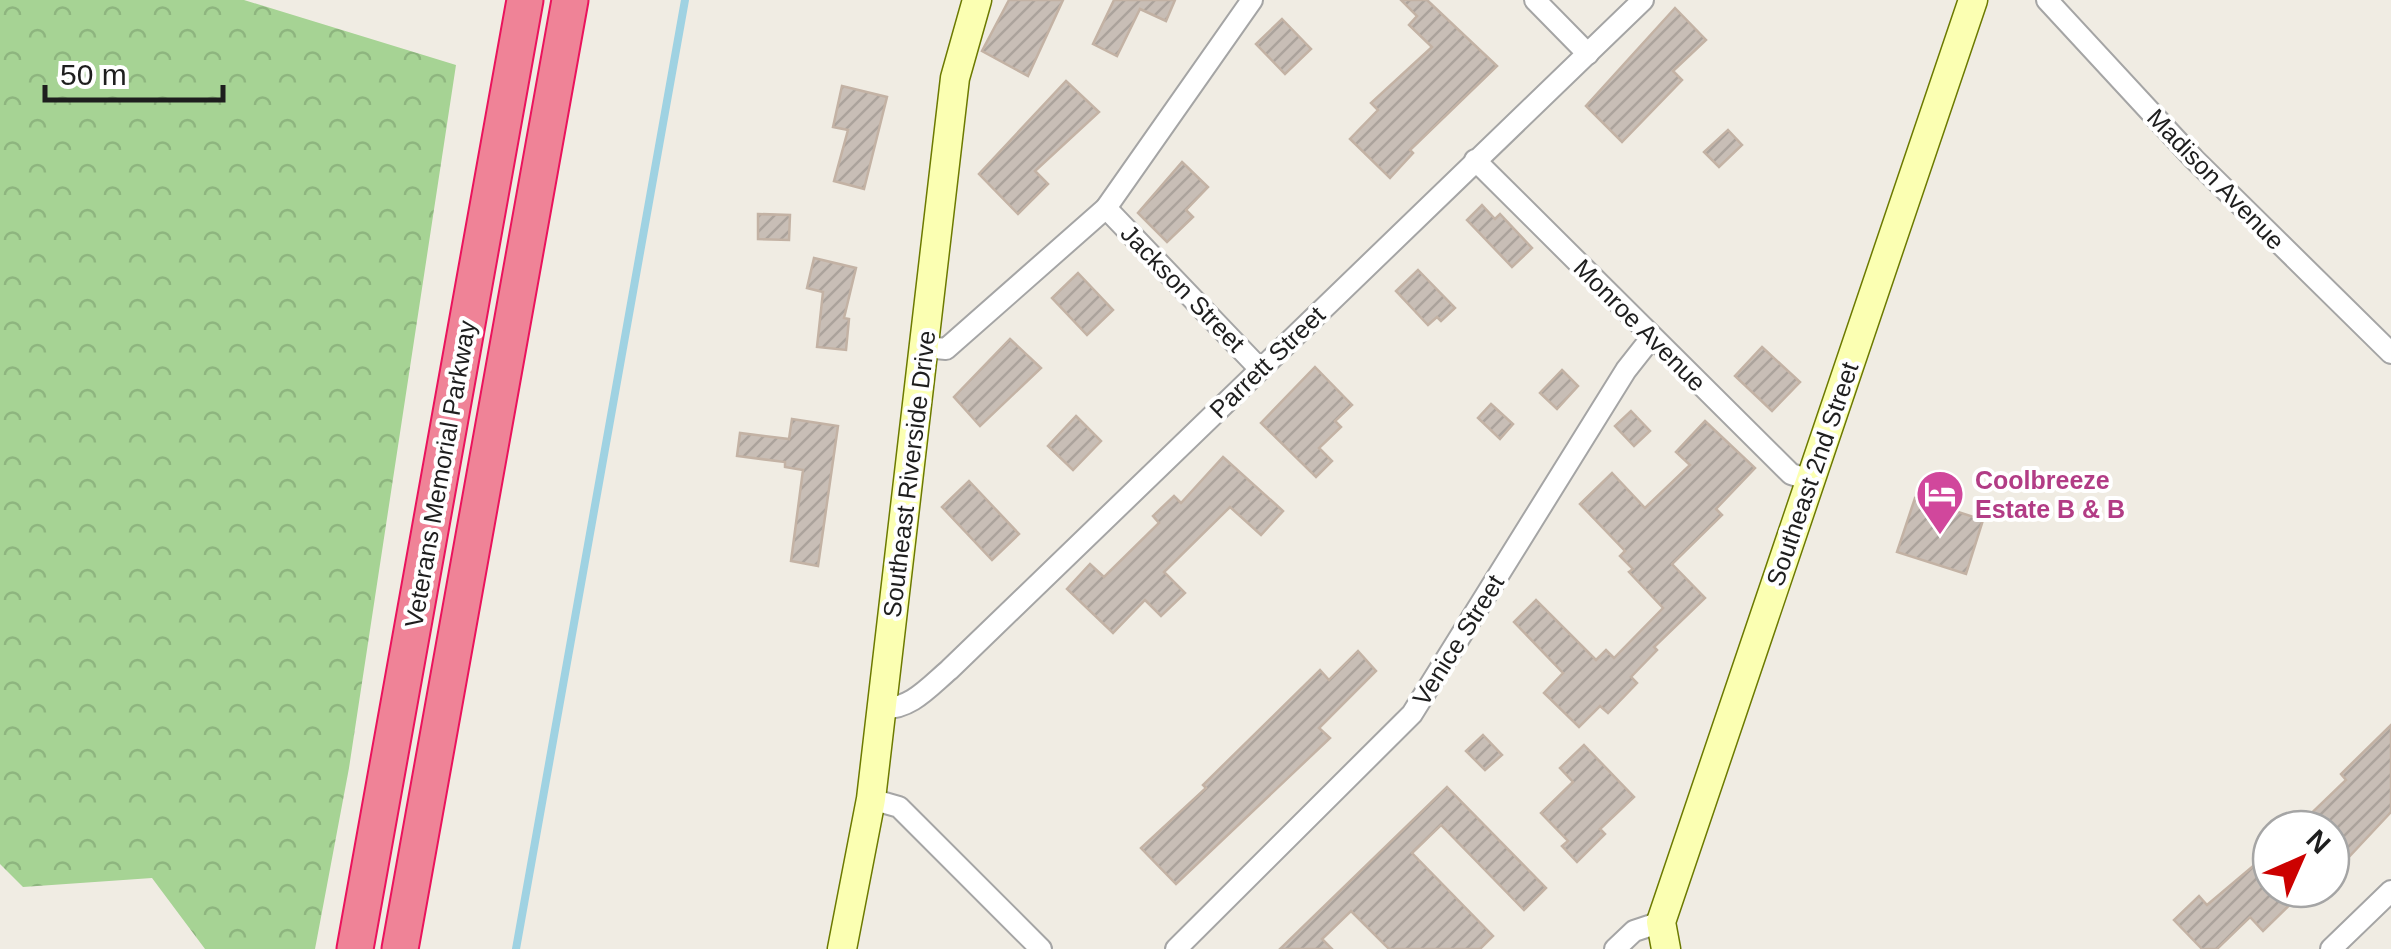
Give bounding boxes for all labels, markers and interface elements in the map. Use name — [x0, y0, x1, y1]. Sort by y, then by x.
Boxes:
scale bar — [45, 40, 222, 102]
text: 50 m — [60, 58, 127, 91]
street label: Madison Avenue — [2142, 103, 2290, 255]
street label: Jackson Street — [1115, 219, 1251, 357]
street label: Monroe Avenue — [1568, 253, 1712, 397]
street label: Parrett Street — [1204, 300, 1330, 424]
street label: Veterans Memorial Parkway — [399, 318, 481, 630]
street label: Southeast Riverside Drive — [877, 329, 941, 619]
street label: Southeast 2nd Street — [1761, 358, 1863, 590]
place label: Coolbreeze Estate B & B — [1975, 466, 2125, 523]
hotel icon: Coolbreeze Estate B & B — [1914, 468, 1966, 536]
street label: Venice Street — [1407, 569, 1509, 710]
north arrow — [2251, 809, 2351, 909]
text: N — [2300, 824, 2336, 860]

